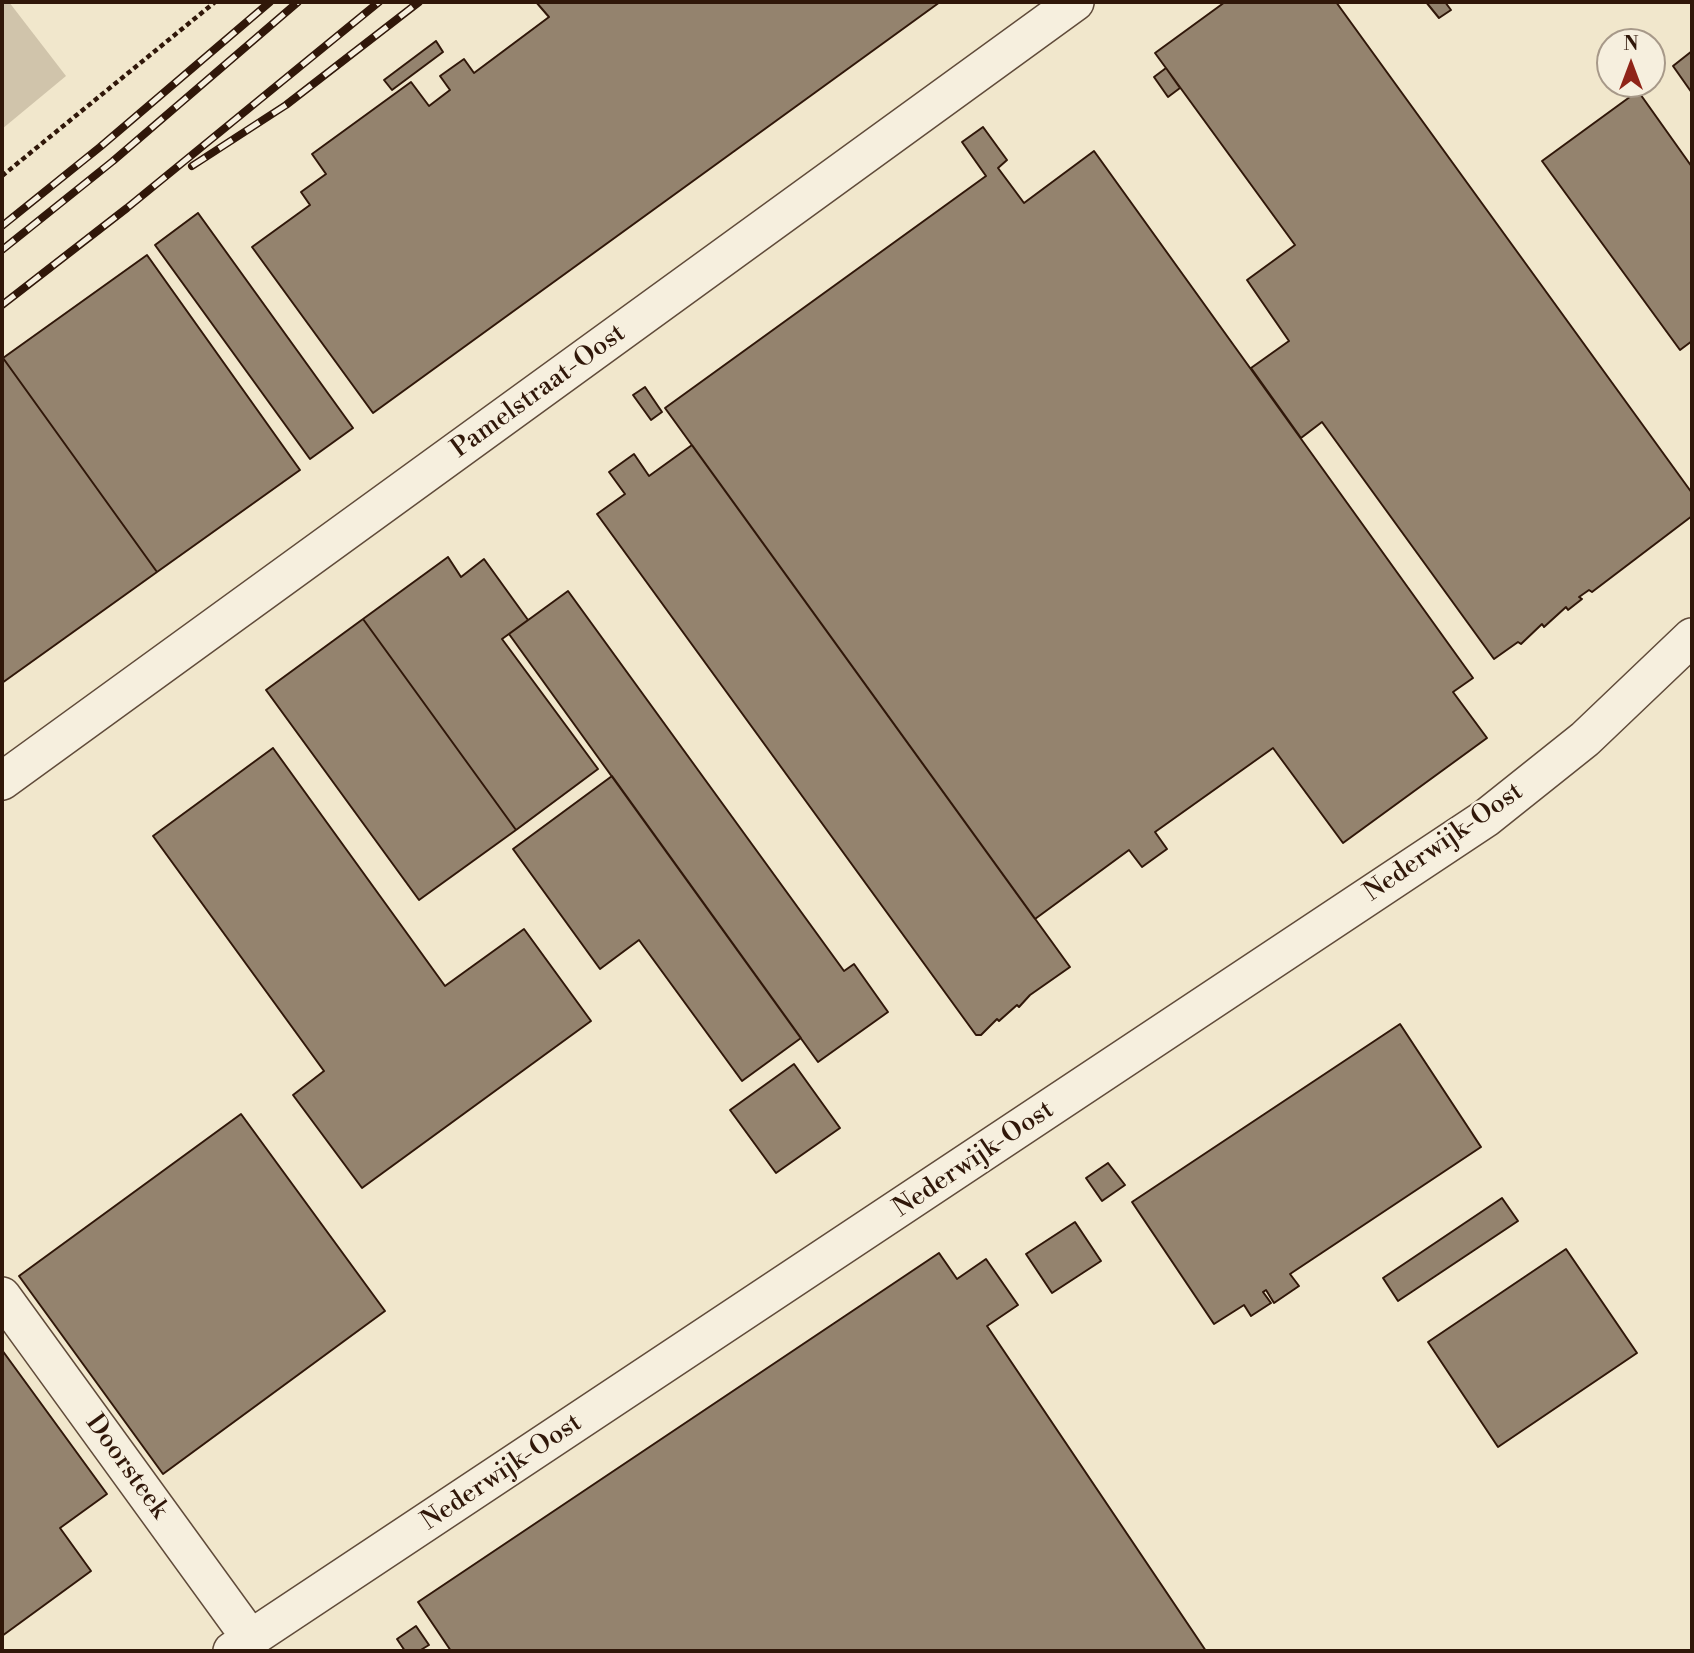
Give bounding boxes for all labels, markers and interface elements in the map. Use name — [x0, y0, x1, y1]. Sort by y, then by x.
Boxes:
north arrow — [1596, 28, 1666, 98]
text: N — [1623, 32, 1639, 56]
street label: Pamelstraat-Oost — [446, 318, 632, 466]
street label: Nederwijk-Oost — [1359, 777, 1529, 909]
street label: Nederwijk-Oost — [888, 1095, 1060, 1225]
street label: Nederwijk-Oost — [416, 1408, 588, 1538]
street label: Doorsteek — [78, 1409, 174, 1525]

